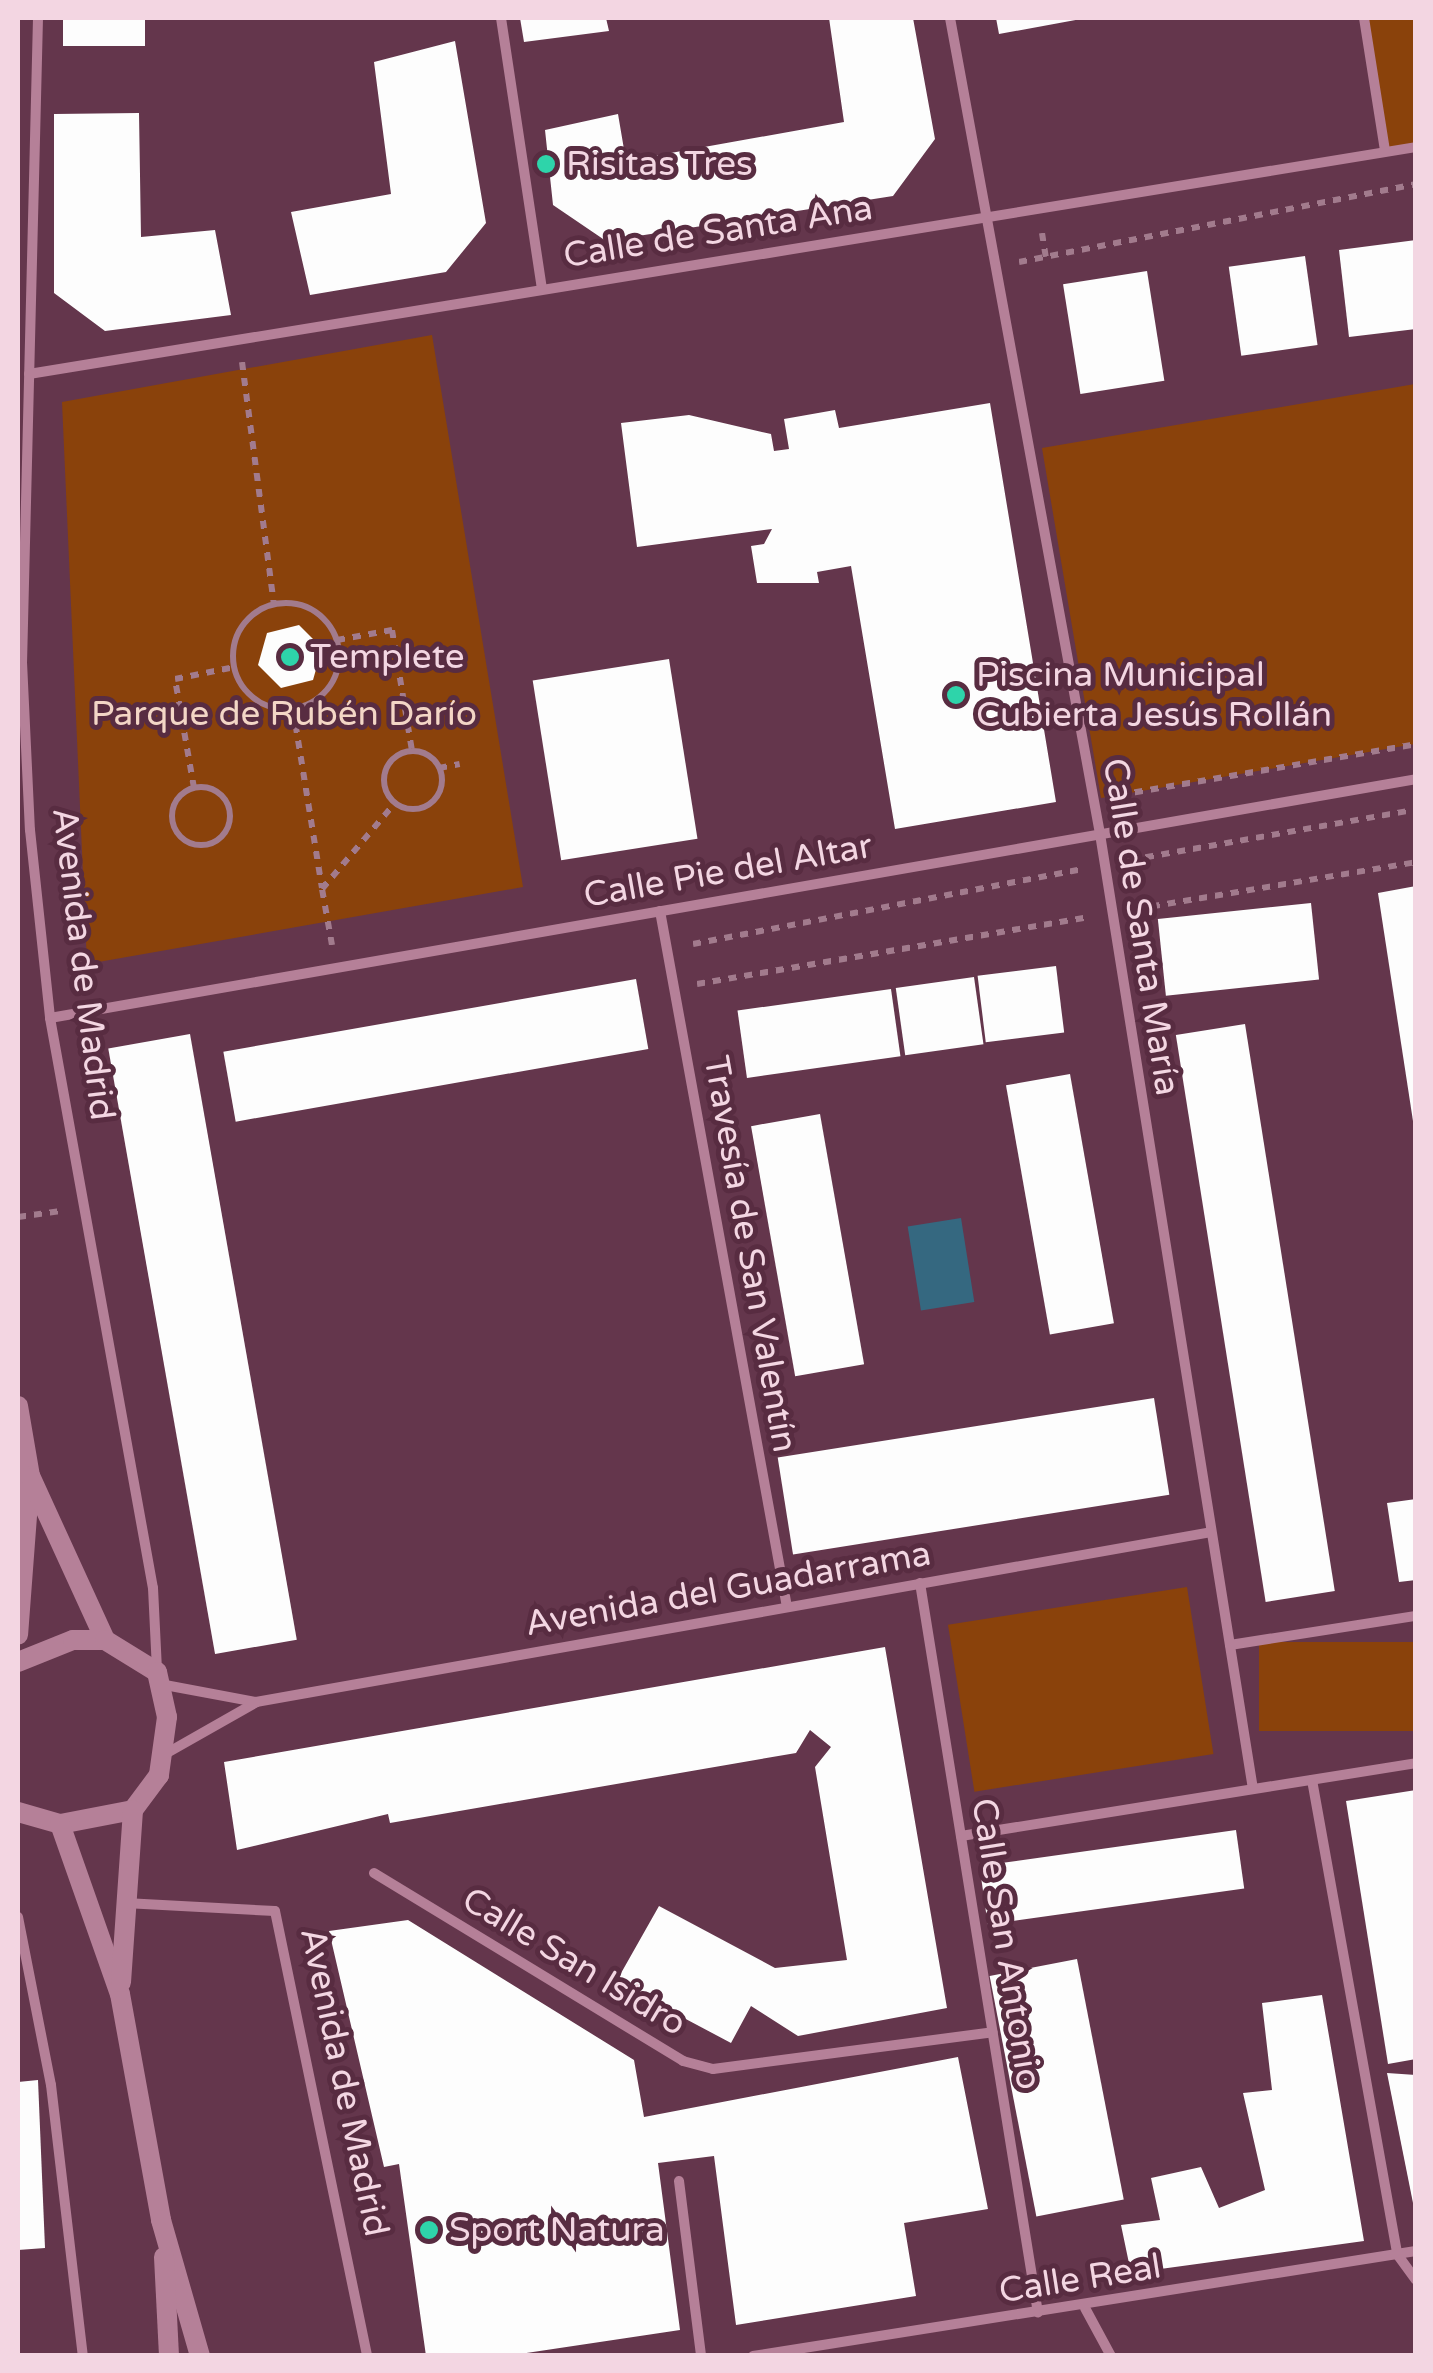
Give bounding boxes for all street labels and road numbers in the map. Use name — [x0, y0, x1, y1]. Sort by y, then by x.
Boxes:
street label: Calle de Santa Ana — [560, 187, 876, 277]
street label: Calle de Santa María — [1094, 755, 1188, 1099]
street label: Avenida de Madrid — [43, 805, 123, 1123]
street label: Calle Pie del Altar — [581, 825, 875, 917]
street label: Travesía de San Valentín — [694, 1052, 806, 1456]
street label: Avenida del Guadarrama — [522, 1533, 934, 1645]
street label: Calle San Antonio — [962, 1795, 1050, 2093]
street label: Calle San Isidro — [455, 1879, 693, 2045]
street label: Avenida de Madrid — [291, 1924, 397, 2240]
street label: Calle Real — [996, 2245, 1164, 2313]

